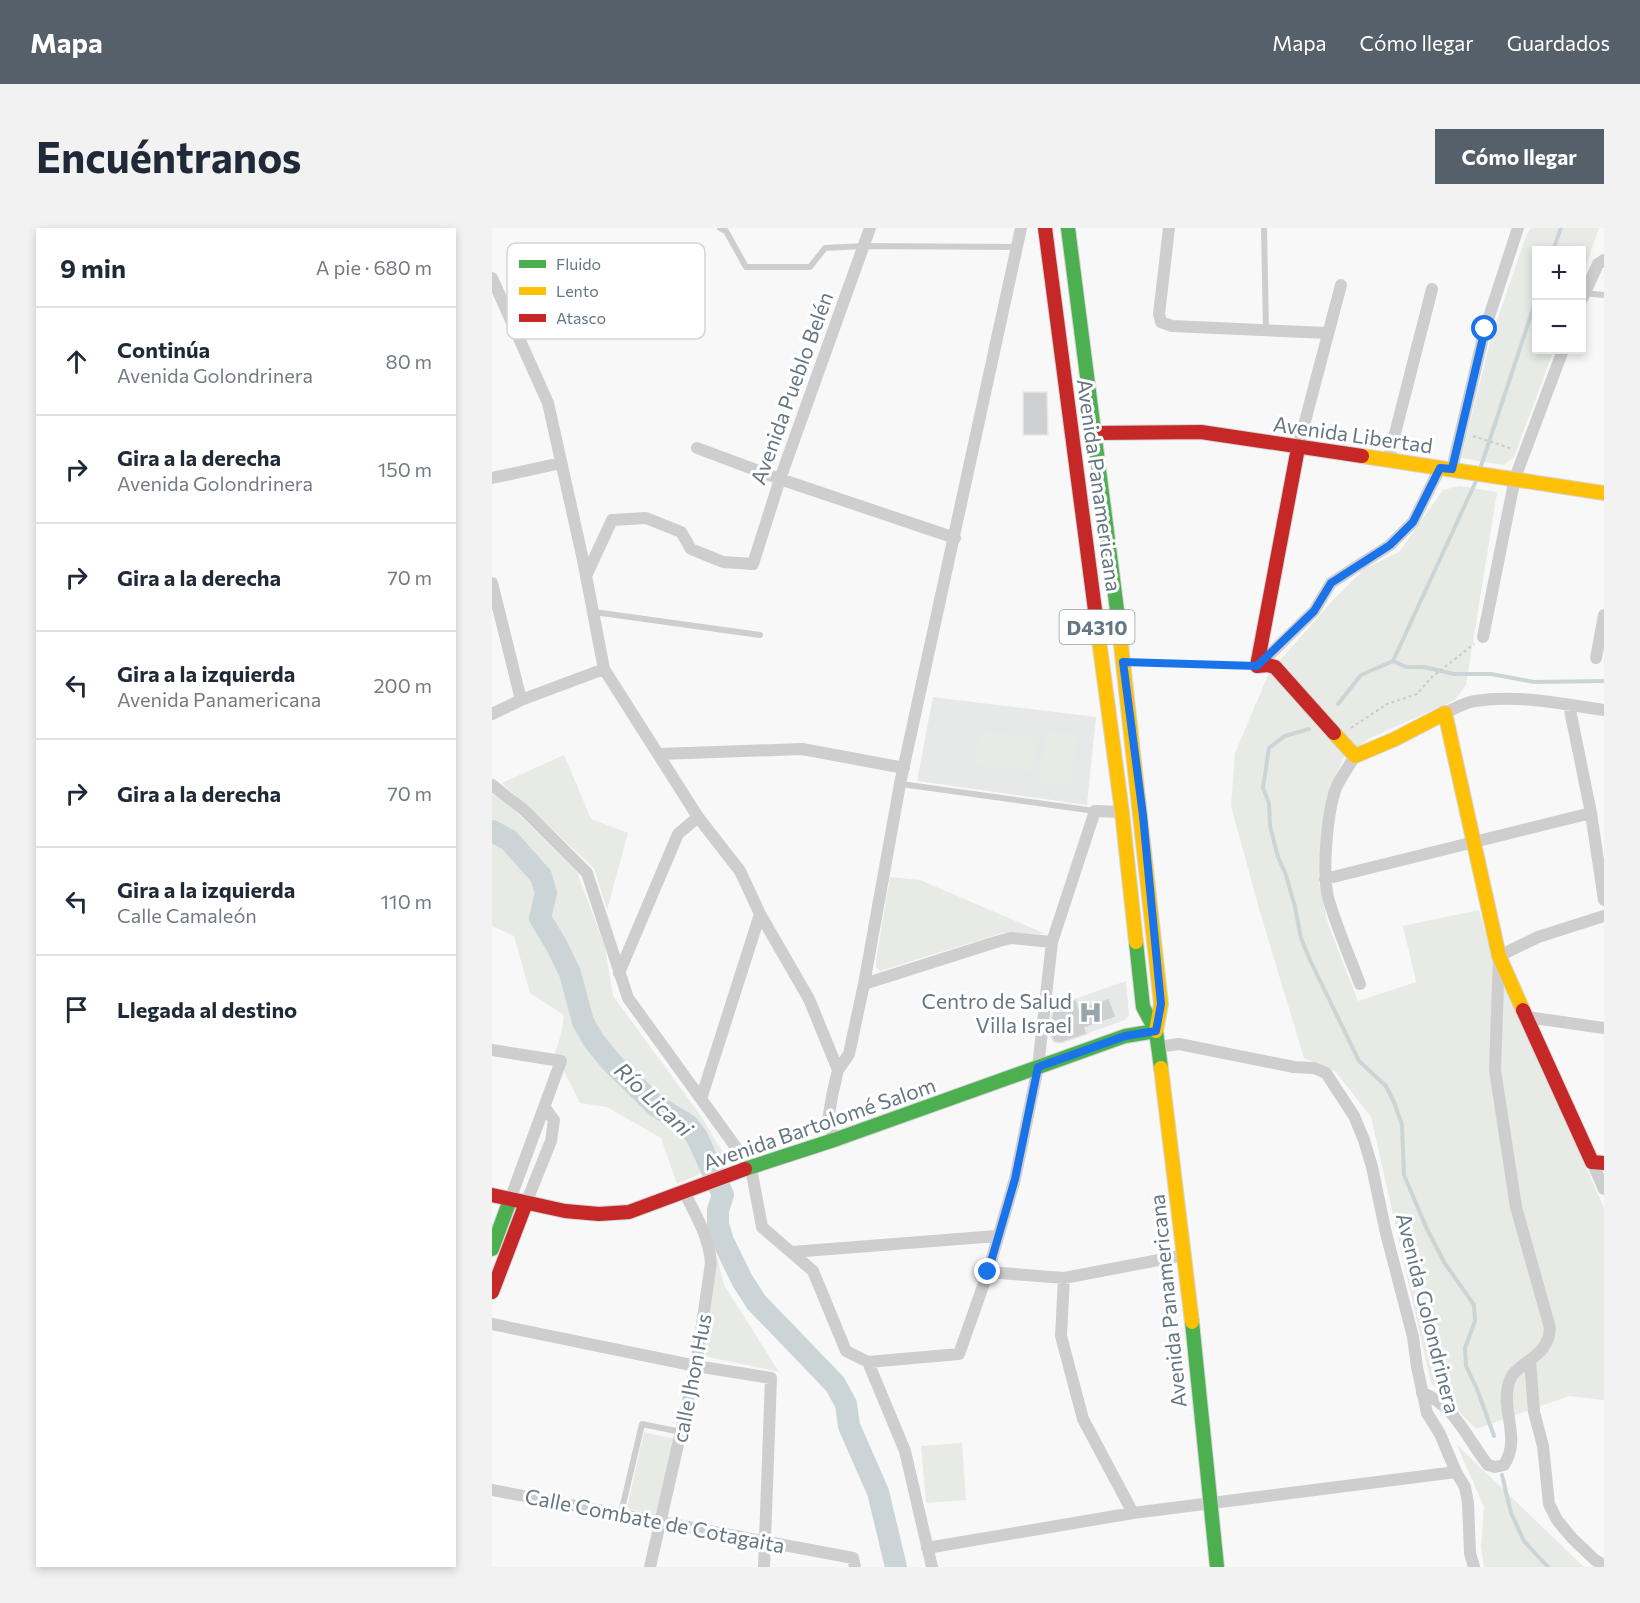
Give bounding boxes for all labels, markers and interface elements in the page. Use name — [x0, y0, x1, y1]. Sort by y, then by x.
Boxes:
text: Mapa — [30, 25, 103, 59]
text: Mapa — [1272, 30, 1327, 55]
text: Cómo llegar — [1360, 30, 1474, 55]
text: Guardados — [1507, 30, 1610, 55]
button: Cómo llegar — [1435, 129, 1604, 184]
text: Encuéntranos — [36, 130, 301, 182]
legend — [507, 243, 705, 339]
map controls — [1532, 246, 1586, 354]
button: + — [1532, 246, 1586, 300]
text: 9 min — [60, 252, 126, 283]
text: Fluido — [556, 254, 601, 273]
text: A pie · 680 m — [316, 255, 432, 279]
text: Lento — [556, 281, 599, 300]
street label: Avenida Pueblo Belén — [745, 288, 837, 488]
button: − — [1532, 300, 1586, 354]
text: Atasco — [556, 308, 606, 327]
route start — [1471, 315, 1497, 341]
text: Continúa — [117, 336, 210, 363]
icon: ahead — [60, 345, 93, 378]
text: 80 m — [386, 349, 432, 373]
text: Avenida Golondrinera — [117, 363, 313, 387]
street label: Avenida Panamericana — [1073, 377, 1127, 593]
street label: Avenida Libertad — [1272, 410, 1434, 458]
text: Gira a la derecha — [117, 444, 281, 471]
icon: right — [60, 453, 93, 486]
text: 150 m — [378, 457, 432, 481]
text: Avenida Golondrinera — [117, 471, 313, 495]
icon: right — [60, 561, 93, 594]
text: Gira a la derecha — [117, 564, 281, 591]
text: 70 m — [387, 565, 432, 589]
road number: D4310 — [1060, 610, 1134, 644]
text: Gira a la izquierda — [117, 660, 295, 687]
icon: left — [60, 669, 93, 702]
text: 200 m — [374, 673, 432, 697]
text: Avenida Panamericana — [117, 687, 321, 711]
icon: right — [60, 777, 93, 810]
text: Gira a la derecha — [117, 780, 281, 807]
text: 70 m — [387, 781, 432, 805]
text: Gira a la izquierda — [117, 876, 295, 903]
icon: left — [60, 885, 93, 918]
text: 110 m — [381, 889, 432, 913]
text: Calle Camaleón — [117, 903, 257, 927]
place label: Centro de Salud Villa Israel — [922, 988, 1072, 1037]
icon: arrive — [60, 993, 93, 1026]
text: Llegada al destino — [117, 996, 297, 1023]
hospital icon: Centro de Salud Villa Israel — [1077, 999, 1103, 1025]
water label: Río Licani — [609, 1056, 700, 1143]
street label: Avenida Bartolomé Salom — [699, 1071, 939, 1175]
street label: Avenida Panamericana — [1143, 1193, 1191, 1409]
street label: Avenida Golondrinera — [1392, 1210, 1466, 1416]
route end — [974, 1258, 1000, 1284]
street label: calle Jhon Hus — [666, 1311, 716, 1445]
street label: Calle Combate de Cotagaita — [523, 1483, 787, 1557]

